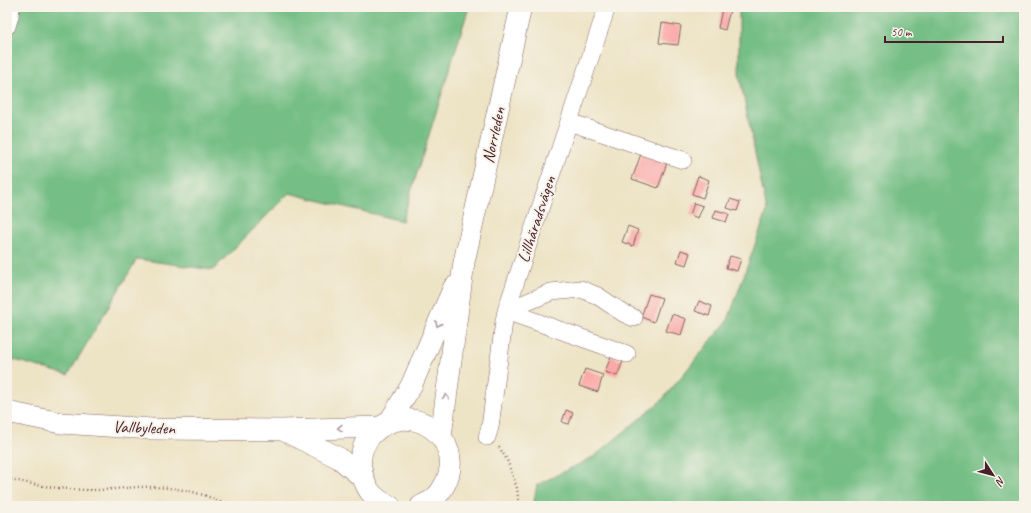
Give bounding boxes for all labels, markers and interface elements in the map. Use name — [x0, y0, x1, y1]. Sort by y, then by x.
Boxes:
scale bar — [885, 18, 1003, 44]
text: 50 m — [891, 24, 913, 40]
street label: Norrleden — [477, 105, 510, 165]
street label: Lillhäradsvägen — [513, 173, 560, 265]
one-way arrow — [435, 319, 443, 327]
one-way arrow — [441, 394, 450, 400]
street label: Vallbyleden — [113, 416, 177, 439]
one-way arrow — [337, 424, 343, 433]
north arrow — [973, 455, 1013, 495]
text: N — [992, 474, 1009, 490]

